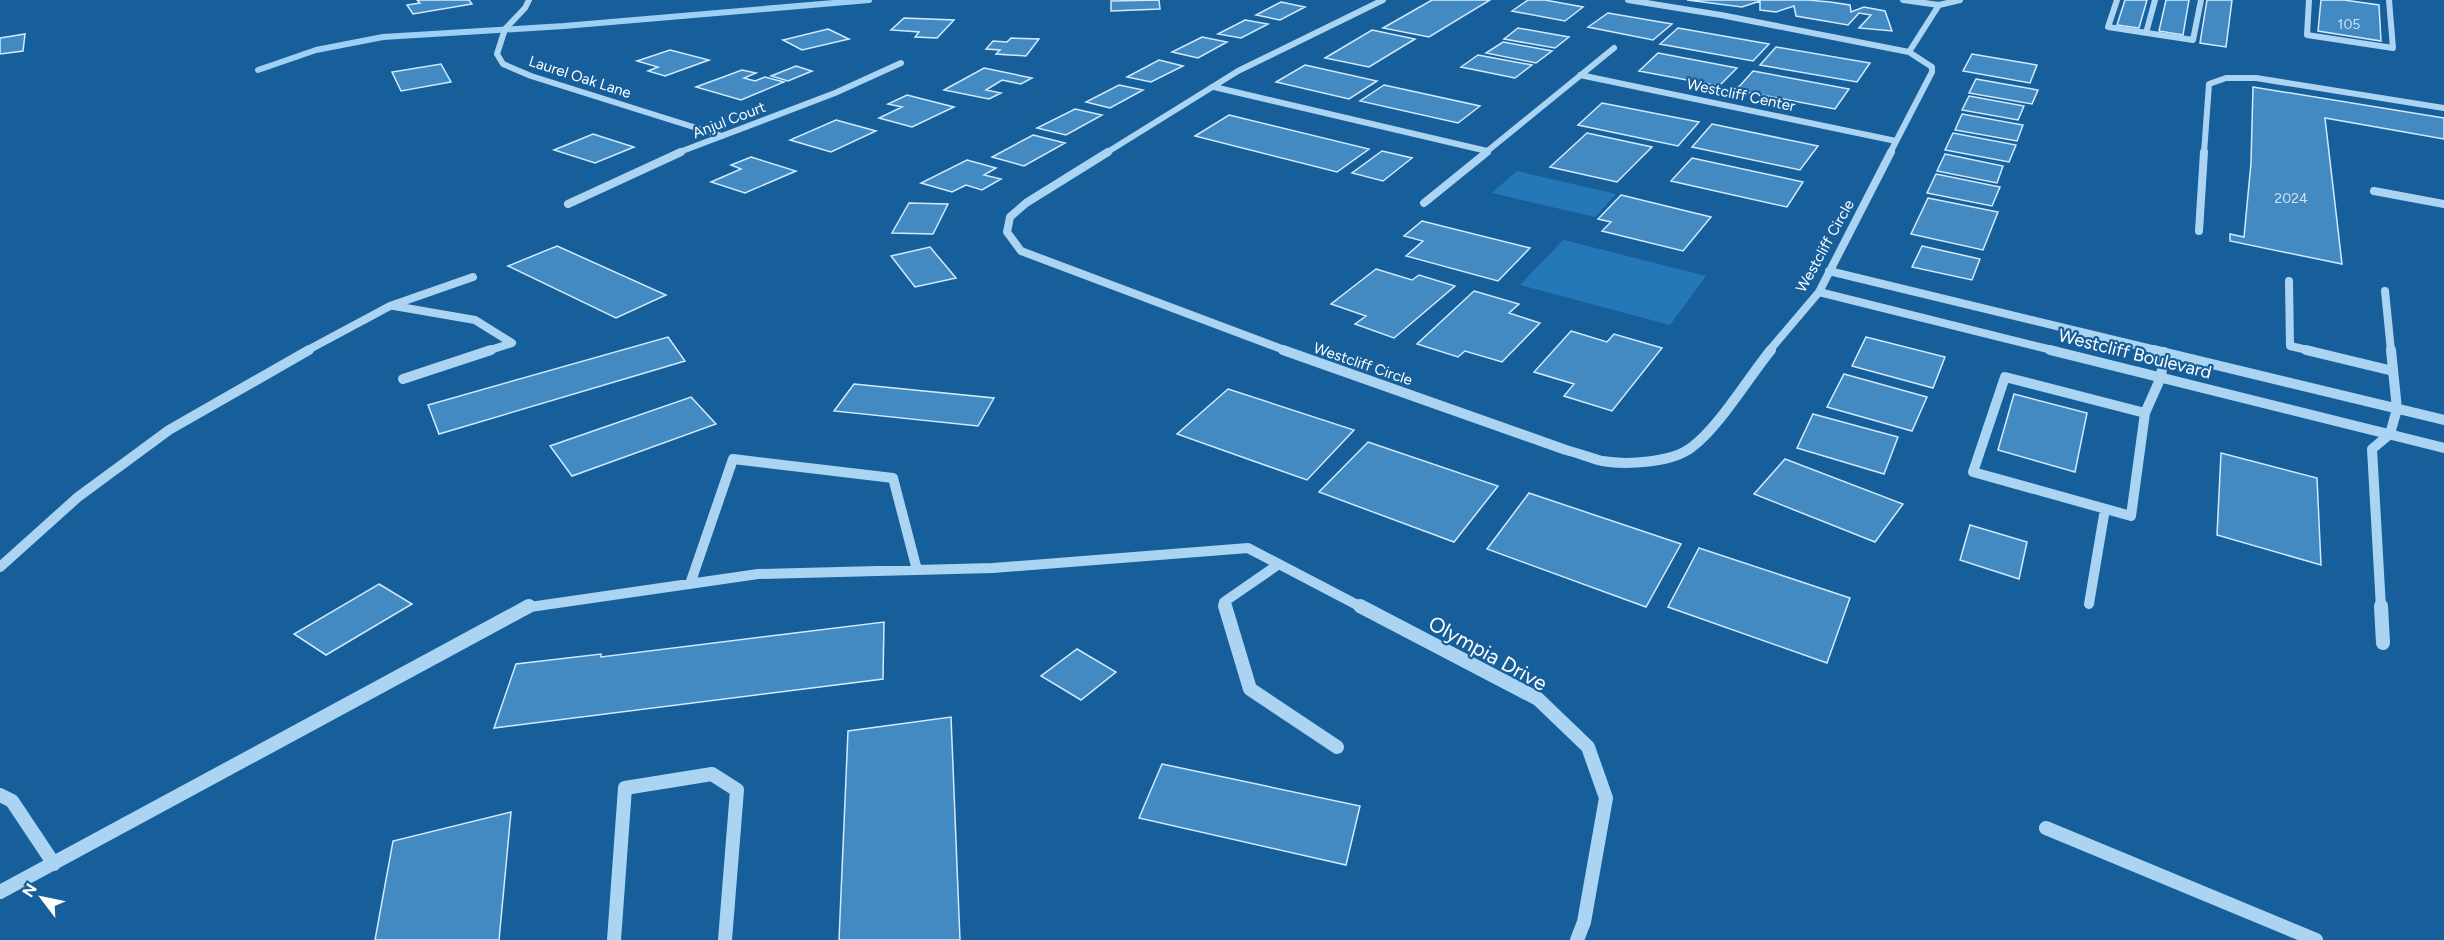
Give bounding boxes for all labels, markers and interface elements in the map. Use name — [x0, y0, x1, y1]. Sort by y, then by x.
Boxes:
house number: 105 — [2338, 16, 2360, 33]
street label: Laurel Oak Lane — [527, 52, 633, 102]
street label: Westcliff Center — [1685, 75, 1797, 115]
street label: Anjul Court — [690, 98, 768, 142]
house number: 2024 — [2274, 190, 2308, 207]
street label: Westcliff Circle — [1792, 196, 1858, 296]
street label: Westcliff Boulevard — [2056, 324, 2214, 384]
street label: Westcliff Circle — [1311, 339, 1415, 389]
street label: Olympia Drive — [1424, 610, 1552, 696]
north arrow — [12, 868, 72, 928]
text: N — [18, 880, 41, 901]

